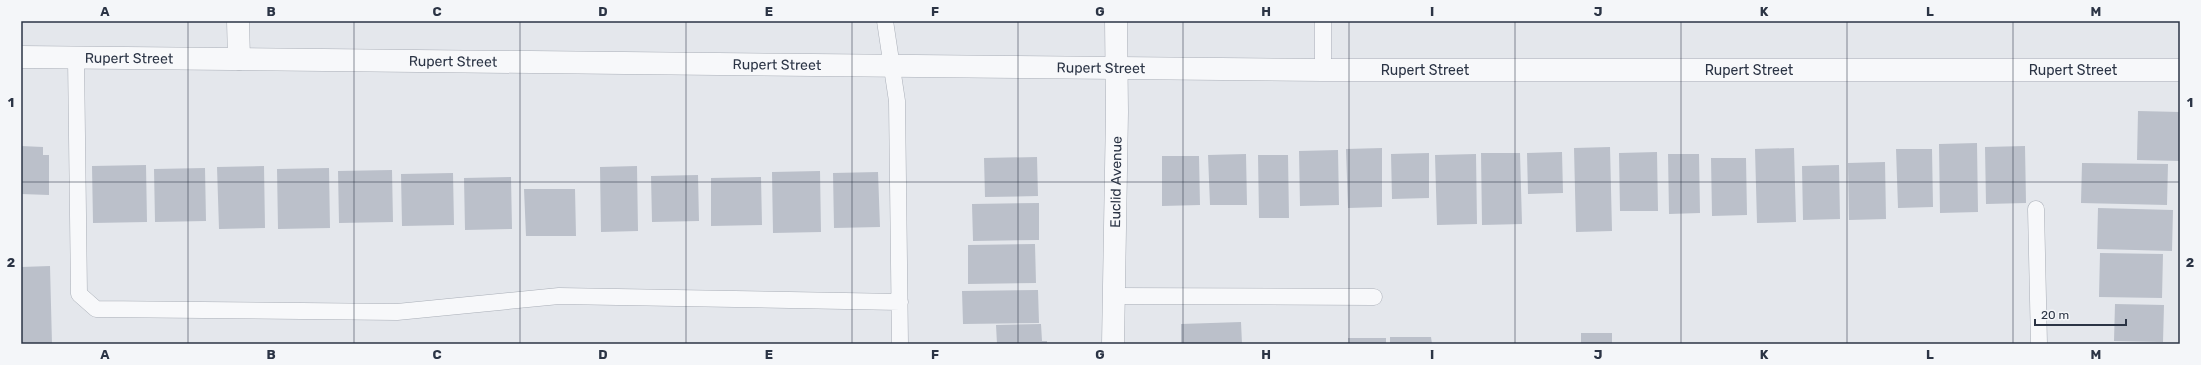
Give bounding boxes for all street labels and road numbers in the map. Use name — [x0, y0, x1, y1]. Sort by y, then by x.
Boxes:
street label: Rupert Street — [85, 50, 174, 68]
street label: Rupert Street — [409, 53, 498, 71]
street label: Rupert Street — [733, 56, 822, 74]
street label: Rupert Street — [1057, 59, 1146, 77]
street label: Rupert Street — [1381, 62, 1470, 79]
street label: Rupert Street — [1705, 62, 1794, 79]
street label: Rupert Street — [2029, 62, 2118, 79]
street label: Euclid Avenue — [1107, 136, 1126, 228]

